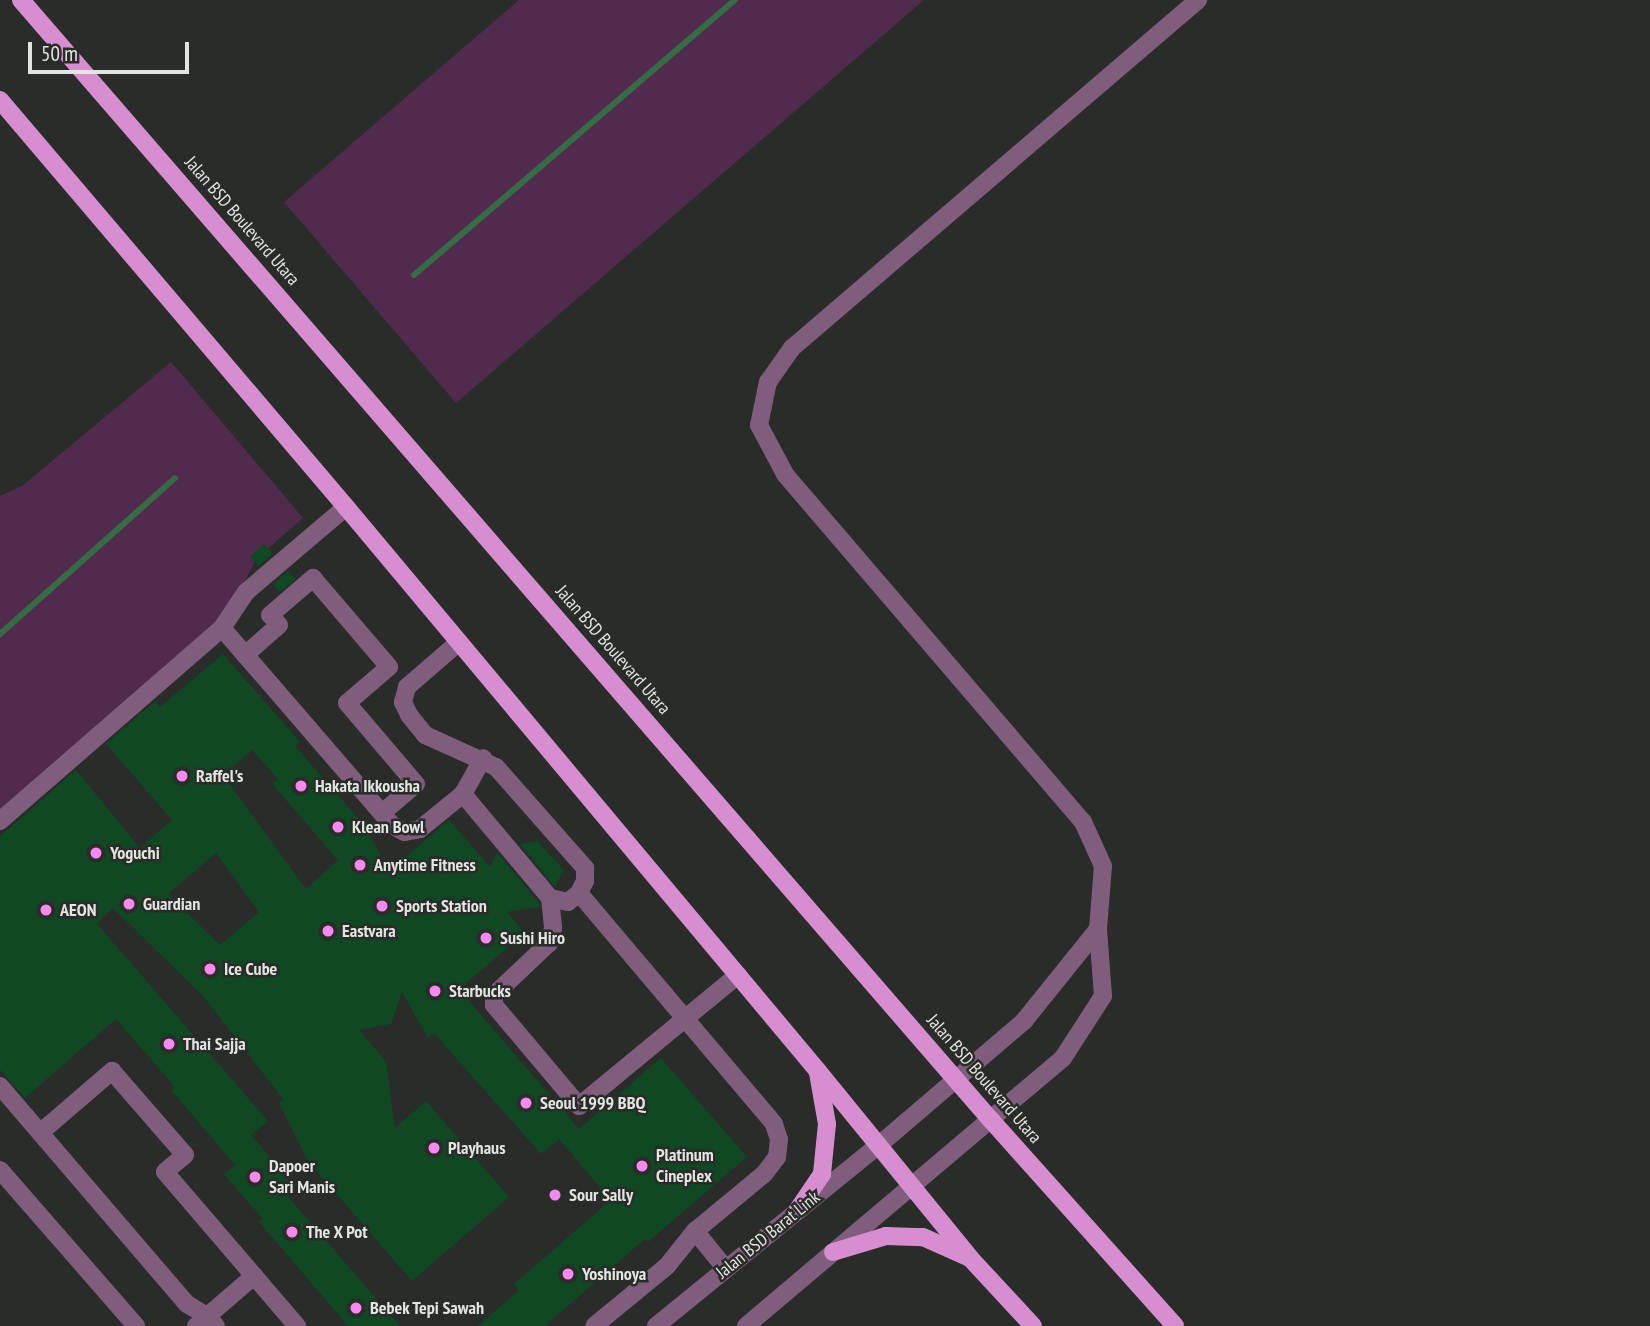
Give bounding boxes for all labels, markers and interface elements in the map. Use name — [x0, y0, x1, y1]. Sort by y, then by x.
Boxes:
scale bar — [32, 28, 192, 72]
text: 50 m — [41, 40, 78, 67]
street label: Jalan BSD Boulevard Utara — [180, 152, 304, 290]
street label: Jalan BSD Boulevard Utara — [551, 581, 675, 719]
place label: Raffel's — [196, 765, 243, 787]
marker: Raffel's — [174, 768, 190, 784]
place label: Hakata Ikkousha — [315, 775, 420, 797]
marker: Hakata Ikkousha — [293, 778, 309, 794]
place label: Klean Bowl — [352, 816, 424, 838]
marker: Klean Bowl — [330, 819, 346, 835]
place label: Yoguchi — [110, 842, 160, 864]
marker: Yoguchi — [88, 845, 104, 861]
place label: Anytime Fitness — [374, 854, 476, 876]
marker: Anytime Fitness — [352, 857, 368, 873]
place label: Guardian — [143, 893, 200, 915]
place label: Sports Station — [396, 895, 487, 917]
marker: Guardian — [121, 896, 137, 912]
marker: Sports Station — [374, 898, 390, 914]
place label: AEON — [60, 899, 96, 921]
marker: AEON — [38, 902, 54, 918]
place label: Eastvara — [342, 920, 396, 942]
marker: Eastvara — [320, 923, 336, 939]
place label: Sushi Hiro — [500, 927, 565, 949]
marker: Sushi Hiro — [478, 930, 494, 946]
place label: Ice Cube — [224, 958, 278, 980]
marker: Ice Cube — [202, 961, 218, 977]
place label: Starbucks — [449, 980, 511, 1002]
marker: Starbucks — [427, 983, 443, 999]
street label: Jalan BSD Boulevard Utara — [922, 1010, 1046, 1148]
place label: Thai Sajja — [183, 1033, 246, 1055]
marker: Thai Sajja — [161, 1036, 177, 1052]
place label: Seoul 1999 BBQ — [540, 1092, 645, 1114]
marker: Seoul 1999 BBQ — [518, 1095, 534, 1111]
place label: Playhaus — [448, 1137, 505, 1159]
marker: Playhaus — [426, 1140, 442, 1156]
place label: Platinum Cineplex — [656, 1145, 714, 1188]
place label: Dapoer Sari Manis — [269, 1156, 335, 1198]
marker: Platinum Cineplex — [634, 1158, 650, 1174]
marker: Dapoer Sari Manis — [247, 1169, 263, 1185]
place label: Sour Sally — [569, 1184, 633, 1206]
marker: Sour Sally — [547, 1187, 563, 1203]
street label: Jalan BSD Barat Link — [712, 1187, 824, 1283]
place label: The X Pot — [306, 1221, 368, 1243]
marker: The X Pot — [284, 1224, 300, 1240]
place label: Yoshinoya — [582, 1263, 646, 1285]
marker: Yoshinoya — [560, 1266, 576, 1282]
place label: Bebek Tepi Sawah — [370, 1297, 485, 1319]
marker: Bebek Tepi Sawah — [348, 1300, 364, 1316]

